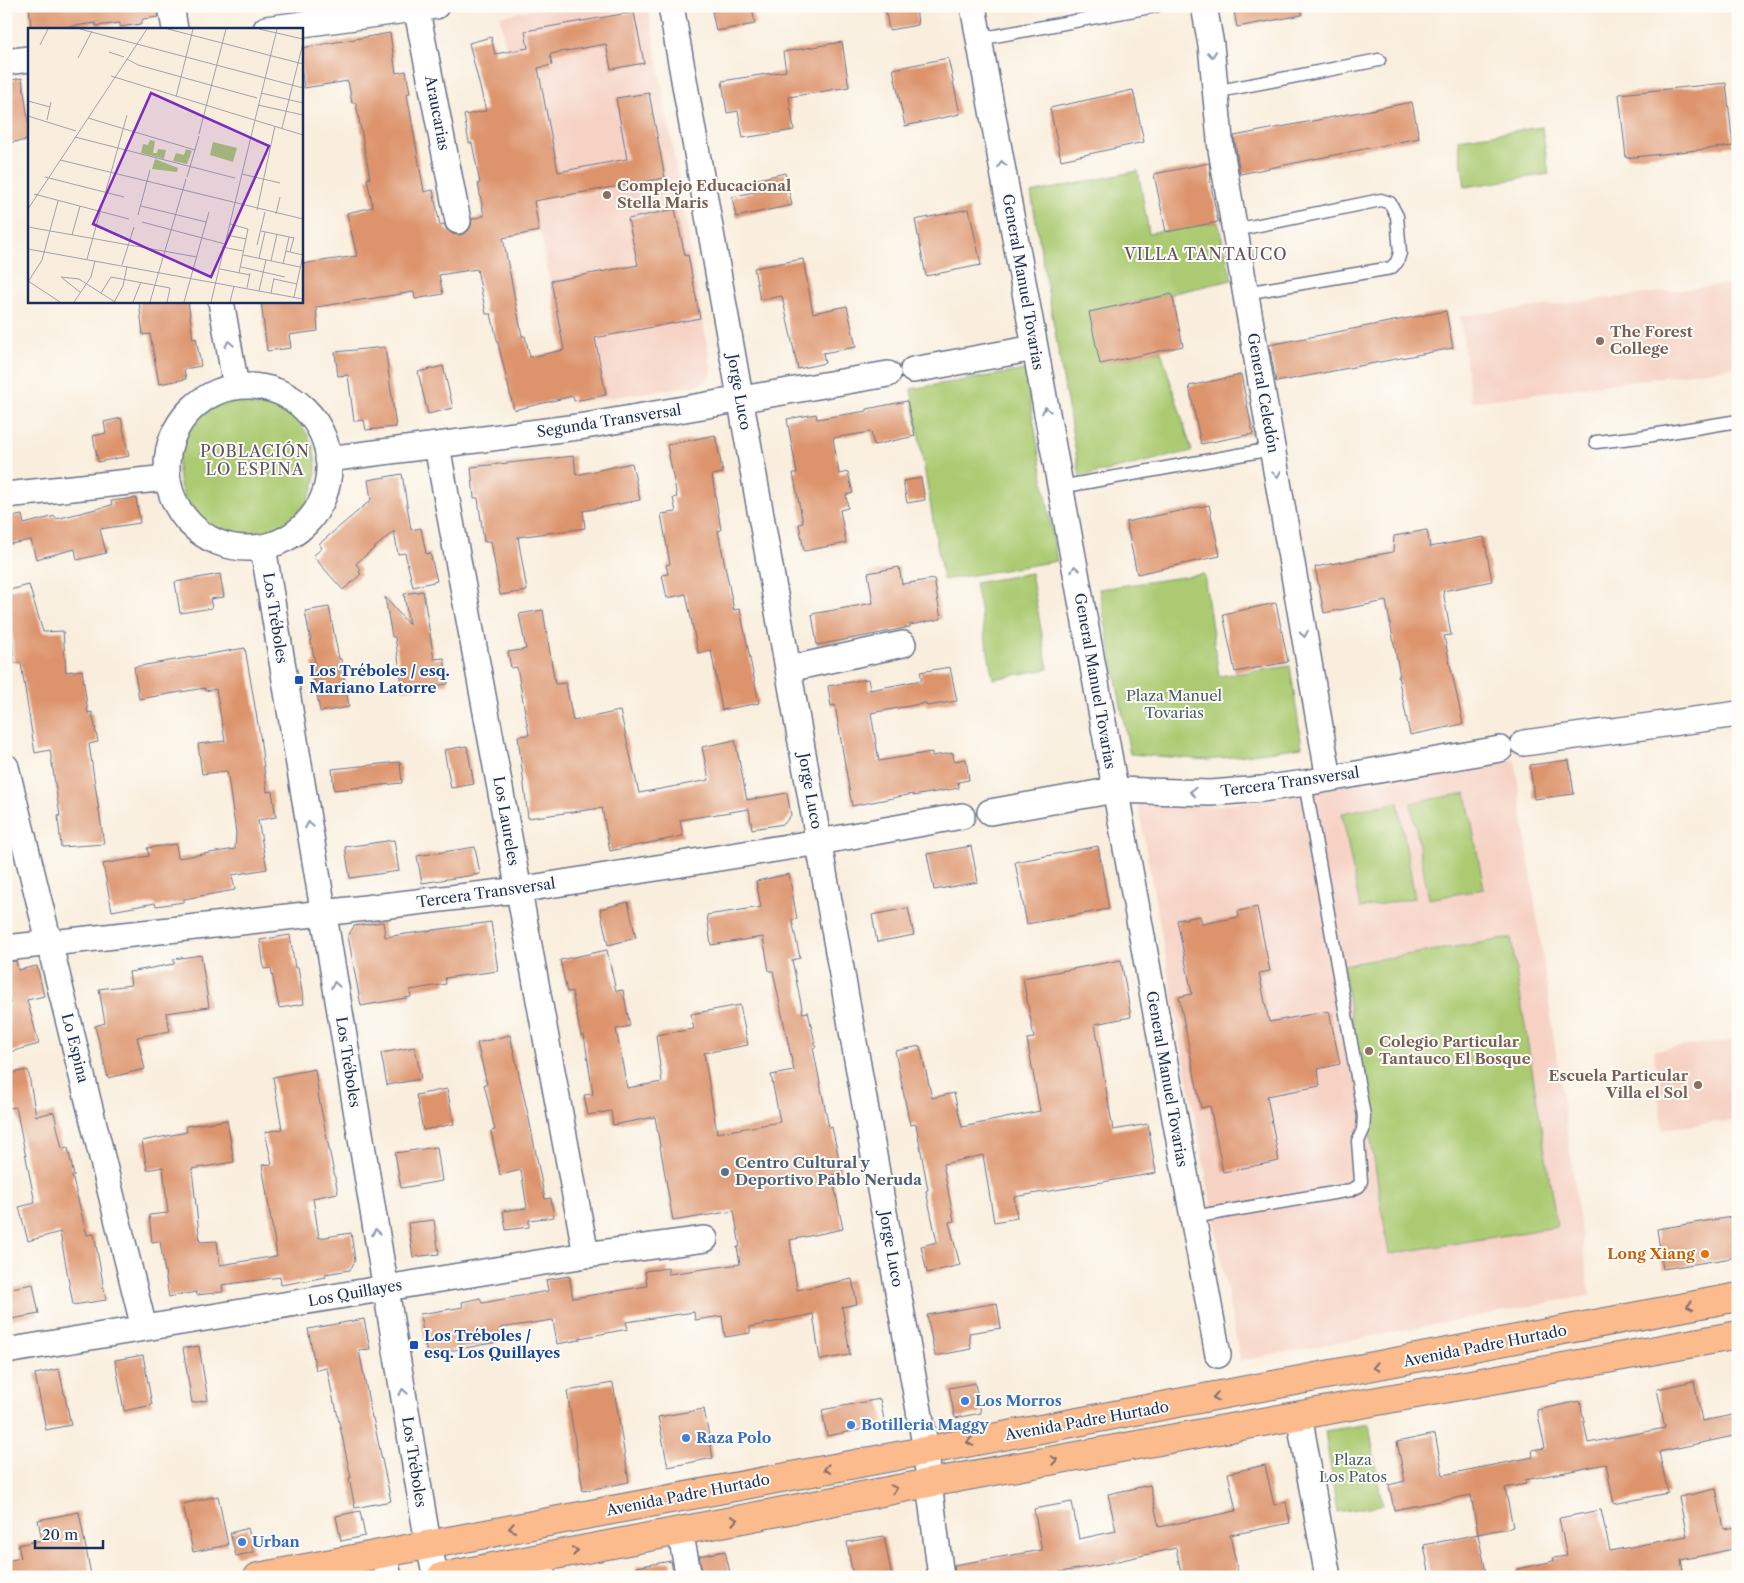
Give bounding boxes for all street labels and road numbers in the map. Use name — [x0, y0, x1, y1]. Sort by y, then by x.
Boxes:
street label: Araucarias — [421, 73, 454, 152]
street label: General Manuel Tovarias — [999, 192, 1048, 371]
street label: General Celedón — [1244, 331, 1283, 455]
street label: Jorge Luco — [723, 350, 756, 431]
street label: Segunda Transversal — [535, 400, 683, 441]
street label: Los Tréboles — [259, 571, 292, 665]
street label: General Manuel Tovarias — [1071, 591, 1120, 770]
street label: Jorge Luco — [794, 749, 827, 830]
street label: Tercera Transversal — [1219, 762, 1361, 801]
street label: Los Laureles — [489, 775, 524, 867]
street label: Tercera Transversal — [415, 873, 557, 912]
street label: General Manuel Tovarias — [1143, 989, 1192, 1168]
street label: Lo Espina — [58, 1011, 93, 1085]
street label: Los Tréboles — [332, 1015, 365, 1109]
street label: Jorge Luco — [875, 1207, 908, 1288]
street label: Los Quillayes — [306, 1275, 403, 1310]
street label: Avenida Padre Hurtado — [1401, 1320, 1568, 1371]
street label: Avenida Padre Hurtado — [1003, 1397, 1170, 1444]
street label: Los Tréboles — [398, 1415, 431, 1509]
street label: Avenida Padre Hurtado — [604, 1469, 771, 1520]

